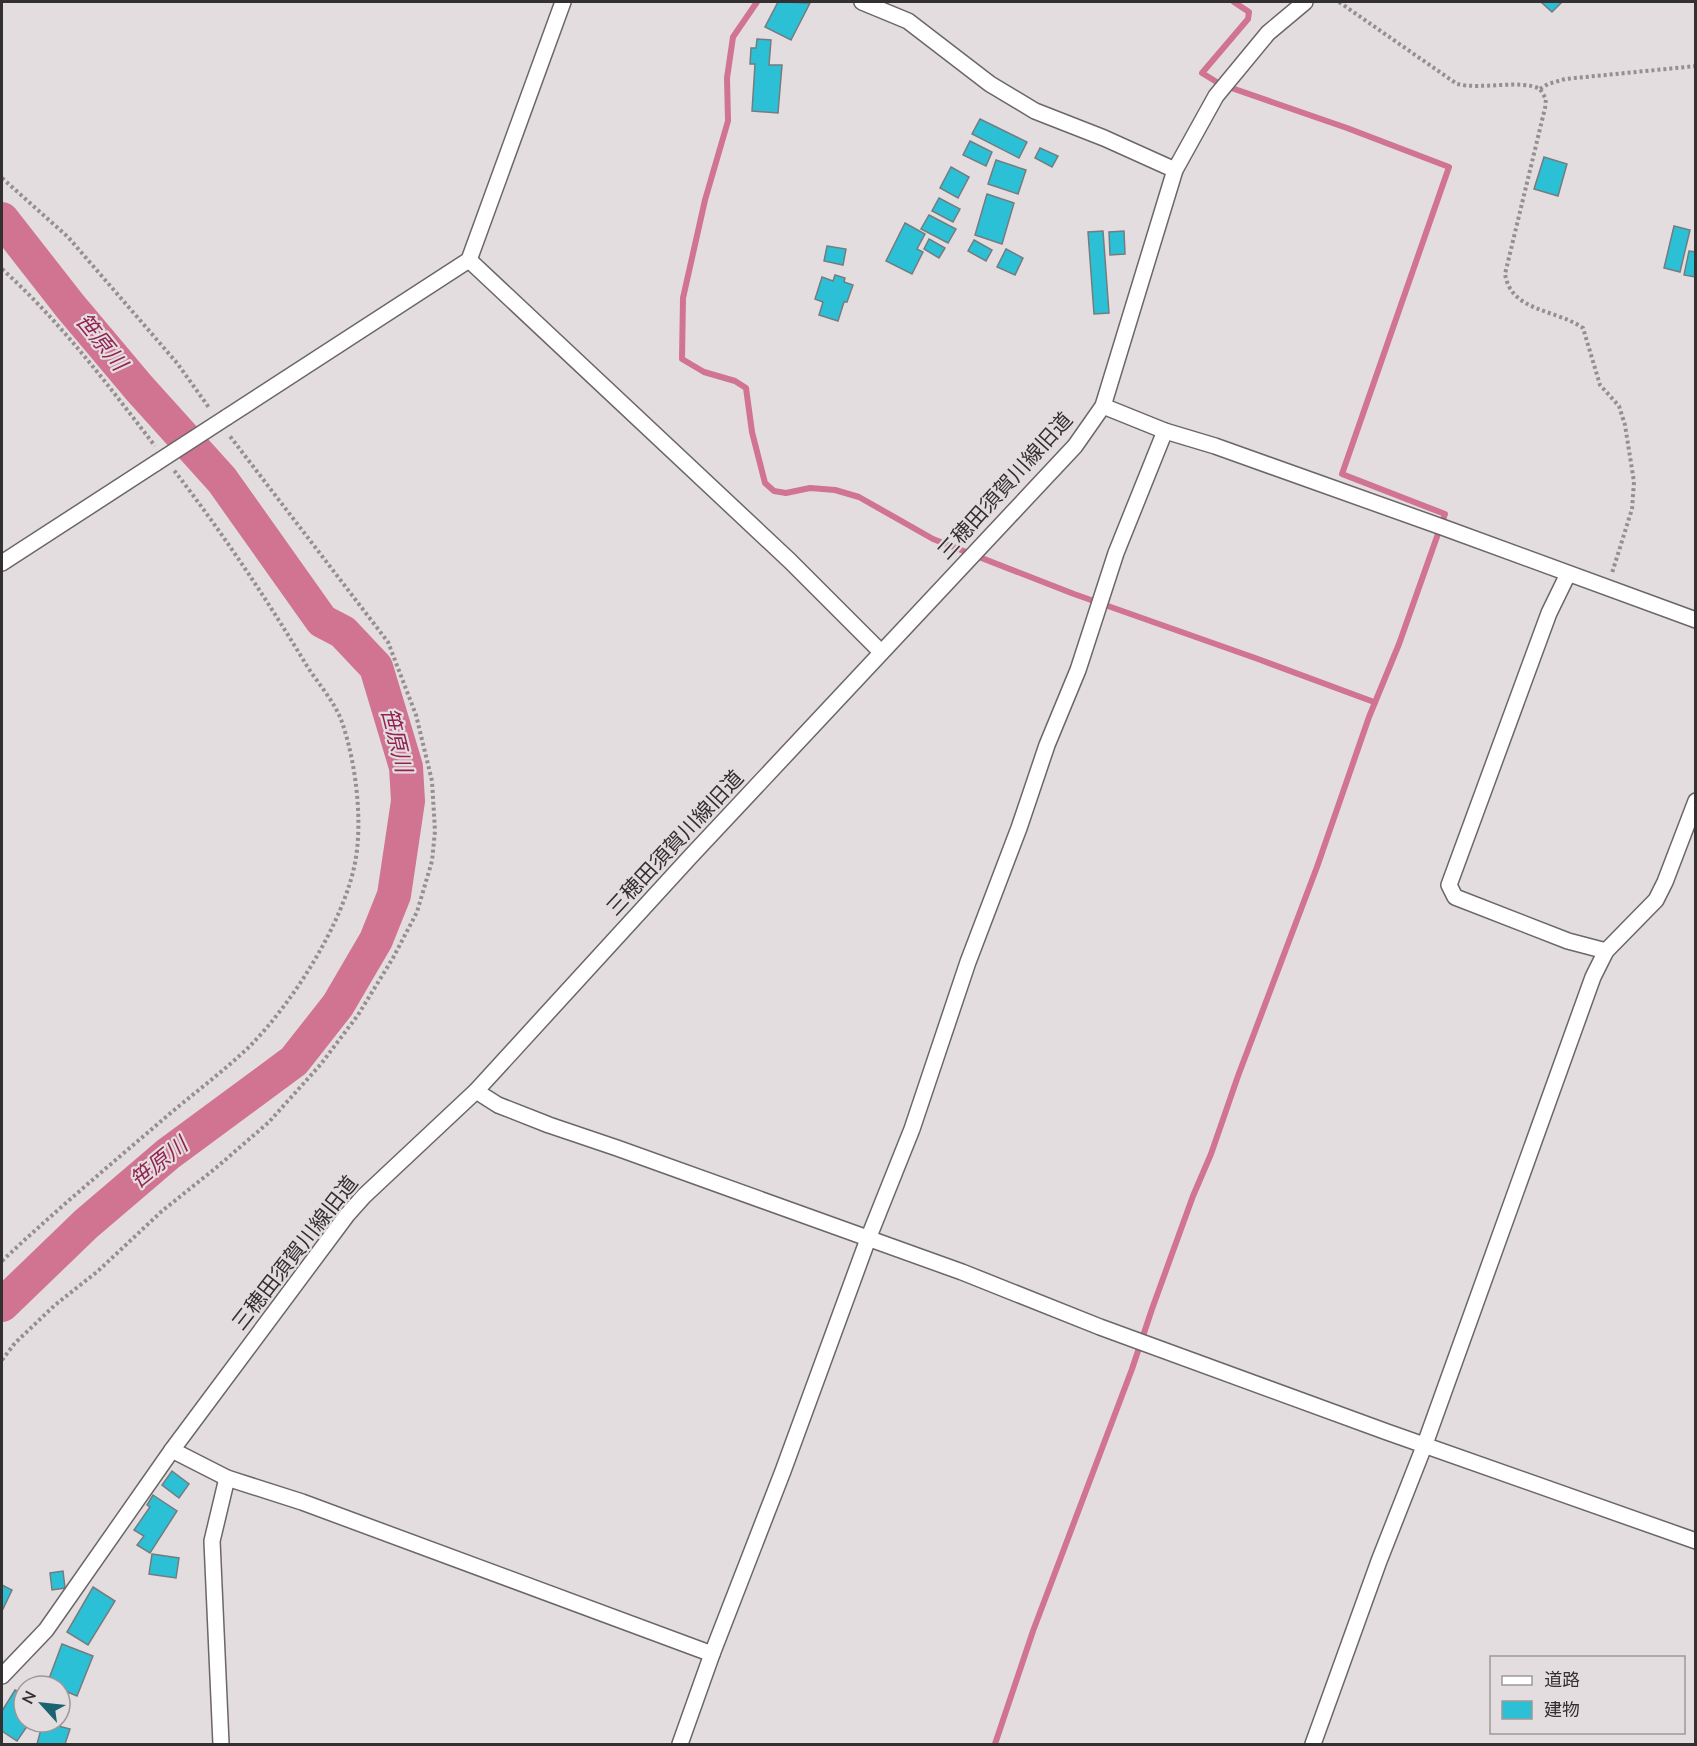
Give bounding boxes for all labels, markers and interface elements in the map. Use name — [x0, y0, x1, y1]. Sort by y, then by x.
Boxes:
water label: 笹原川 — [69, 307, 135, 379]
street label: 三穂田須賀川線旧道 — [931, 406, 1079, 566]
water label: 笹原川 — [373, 704, 419, 778]
street label: 三穂田須賀川線旧道 — [600, 764, 750, 922]
water label: 笹原川 — [124, 1129, 196, 1195]
street label: 三穂田須賀川線旧道 — [226, 1170, 364, 1336]
legend — [1490, 1656, 1685, 1734]
text: 道路 — [1544, 1668, 1580, 1692]
north arrow — [12, 1674, 72, 1734]
text: N — [17, 1687, 42, 1708]
text: 建物 — [1544, 1698, 1580, 1722]

